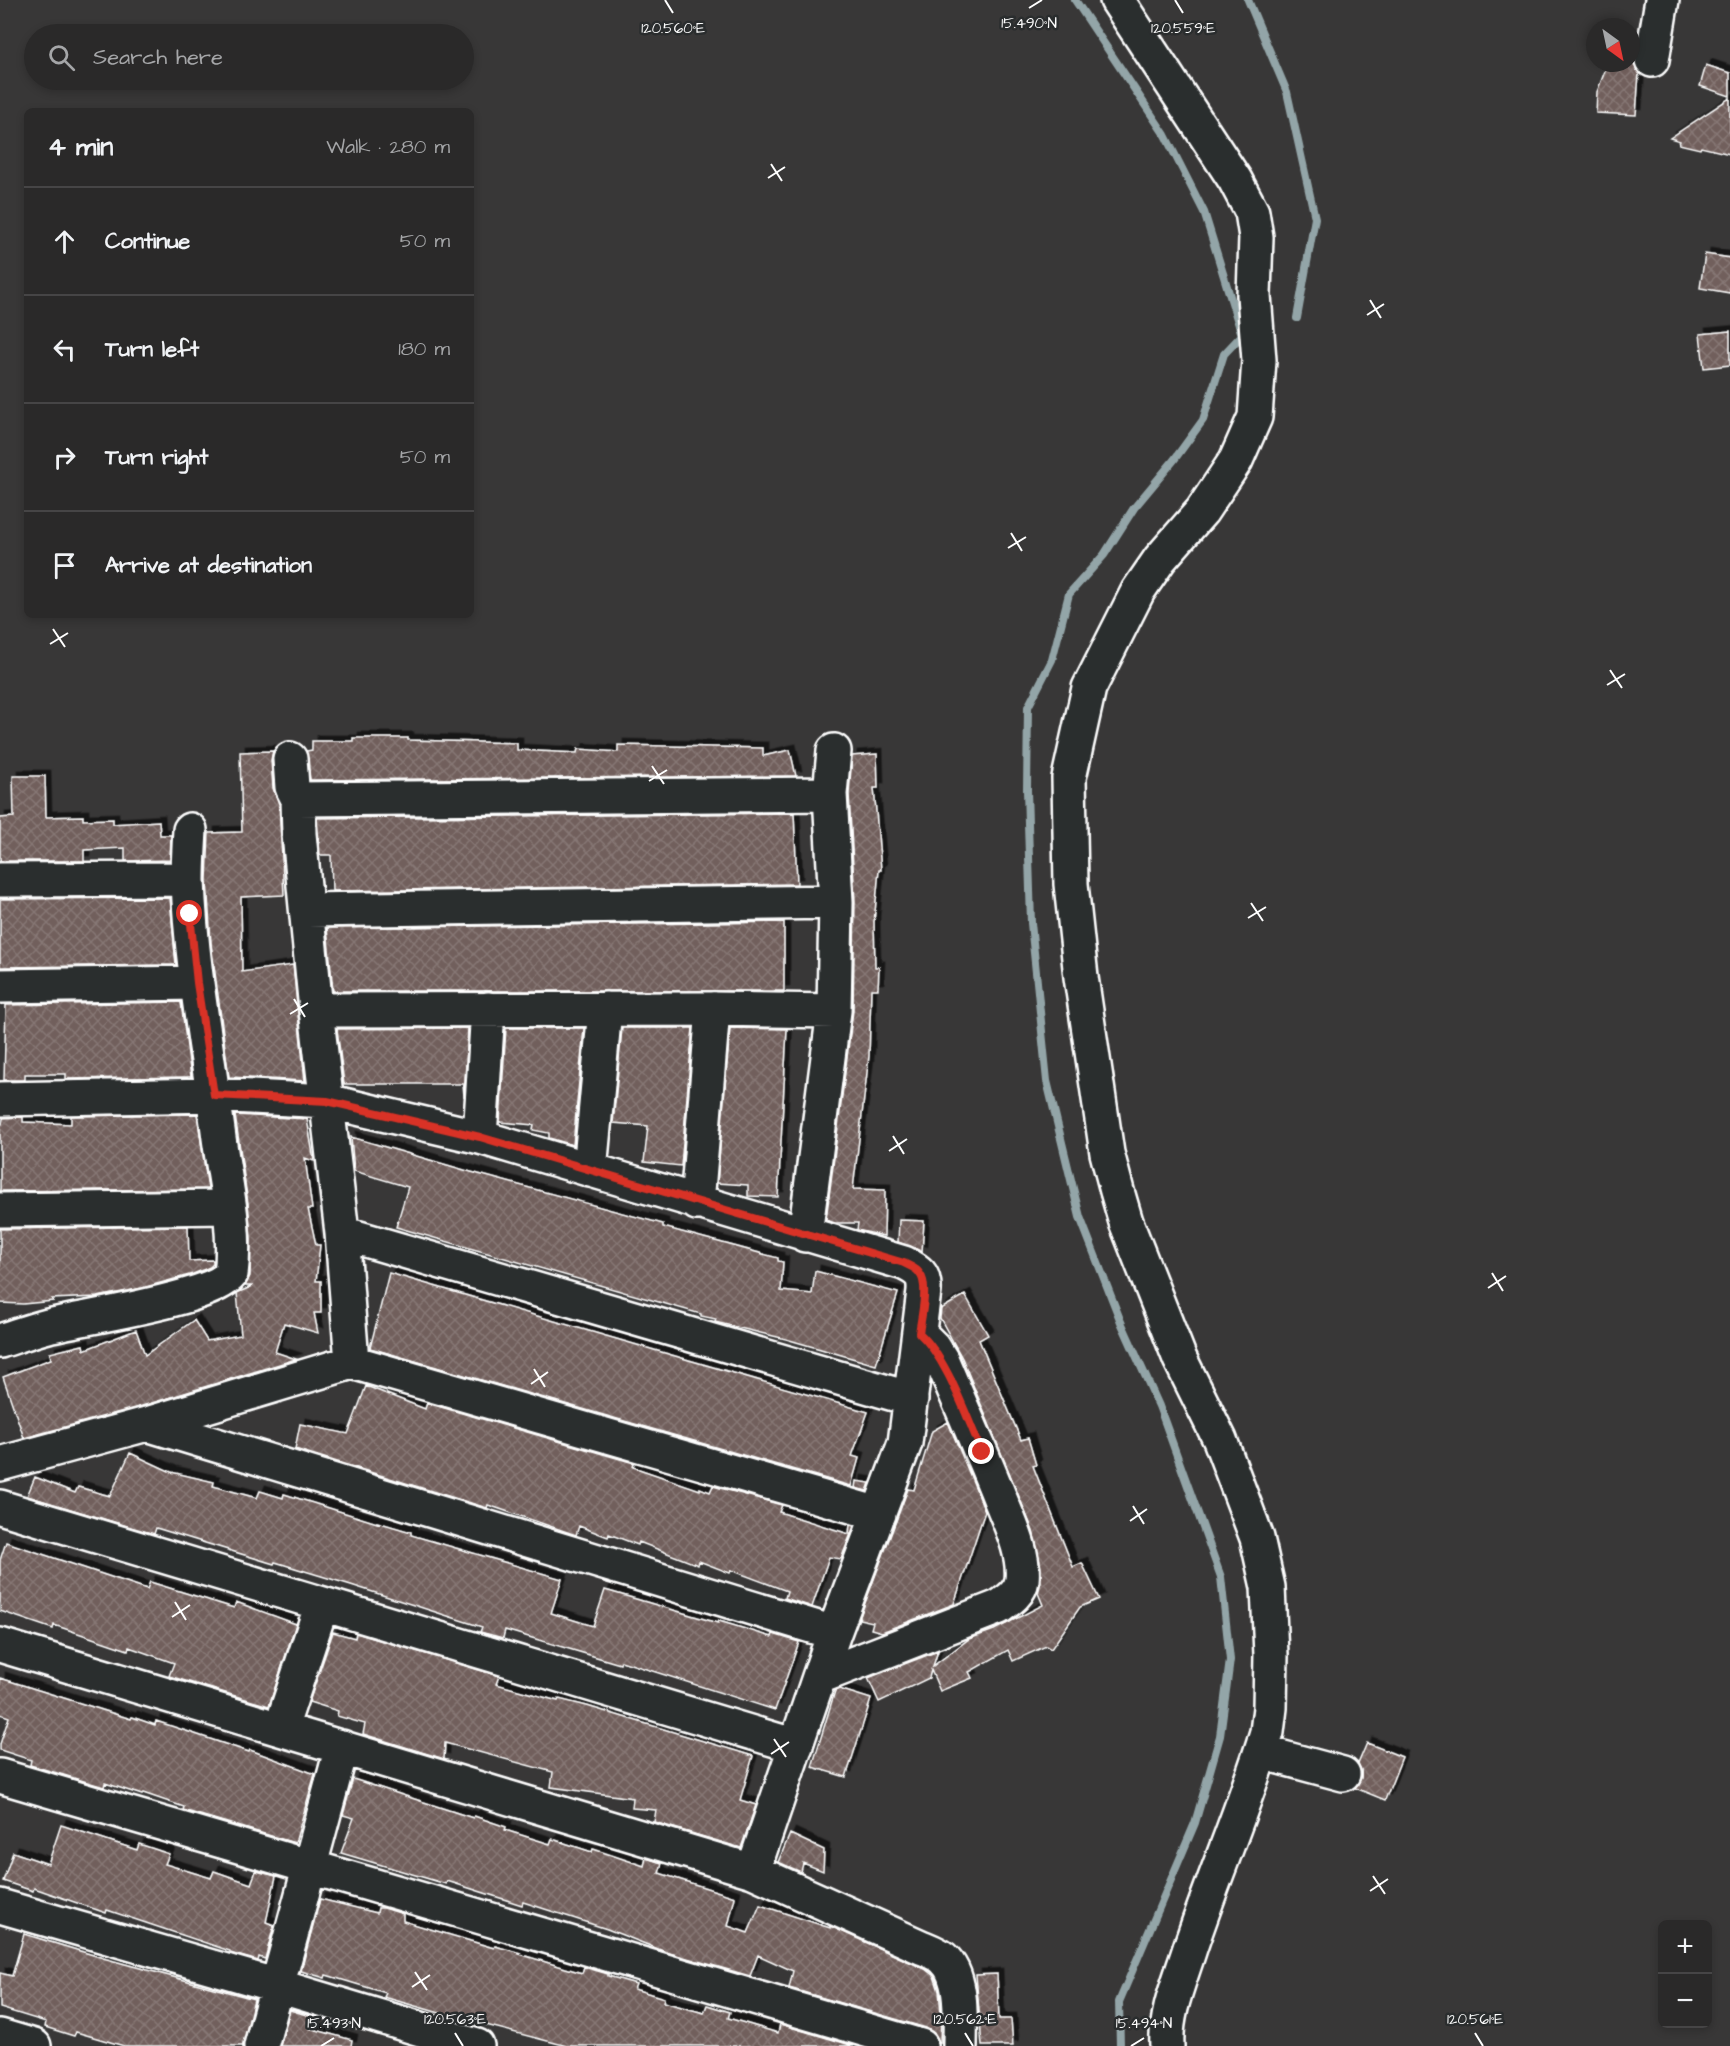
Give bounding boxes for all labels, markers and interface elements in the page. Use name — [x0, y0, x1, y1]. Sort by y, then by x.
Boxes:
text: 15.490°N — [1001, 13, 1057, 34]
text: 120.560°E — [641, 18, 705, 39]
text: 120.559°E — [1151, 18, 1215, 39]
north arrow — [1586, 18, 1640, 72]
search box — [24, 24, 474, 90]
icon: search — [45, 41, 78, 74]
text: Search here — [93, 42, 223, 73]
text: 4 min — [48, 129, 113, 165]
text: Walk · 280 m — [326, 133, 450, 161]
icon: ahead — [48, 225, 81, 258]
text: Continue — [105, 226, 190, 257]
text: 50 m — [400, 227, 450, 255]
icon: left — [48, 333, 81, 366]
text: Turn left — [105, 334, 199, 365]
text: 180 m — [398, 335, 450, 363]
icon: right — [48, 441, 81, 474]
text: Turn right — [105, 442, 208, 473]
text: 50 m — [400, 443, 450, 471]
icon: arrive — [48, 549, 81, 582]
text: Arrive at destination — [105, 550, 312, 581]
route start — [176, 900, 202, 926]
route end — [968, 1438, 994, 1464]
map controls — [1658, 1920, 1712, 2028]
button: + — [1658, 1920, 1712, 1974]
button: − — [1658, 1974, 1712, 2028]
text: 120.563°E — [424, 2009, 486, 2030]
text: 120.562°E — [934, 2009, 997, 2030]
text: 120.561°E — [1447, 2009, 1503, 2030]
text: 15.493°N — [307, 2013, 361, 2034]
text: 15.494°N — [1116, 2013, 1172, 2034]

